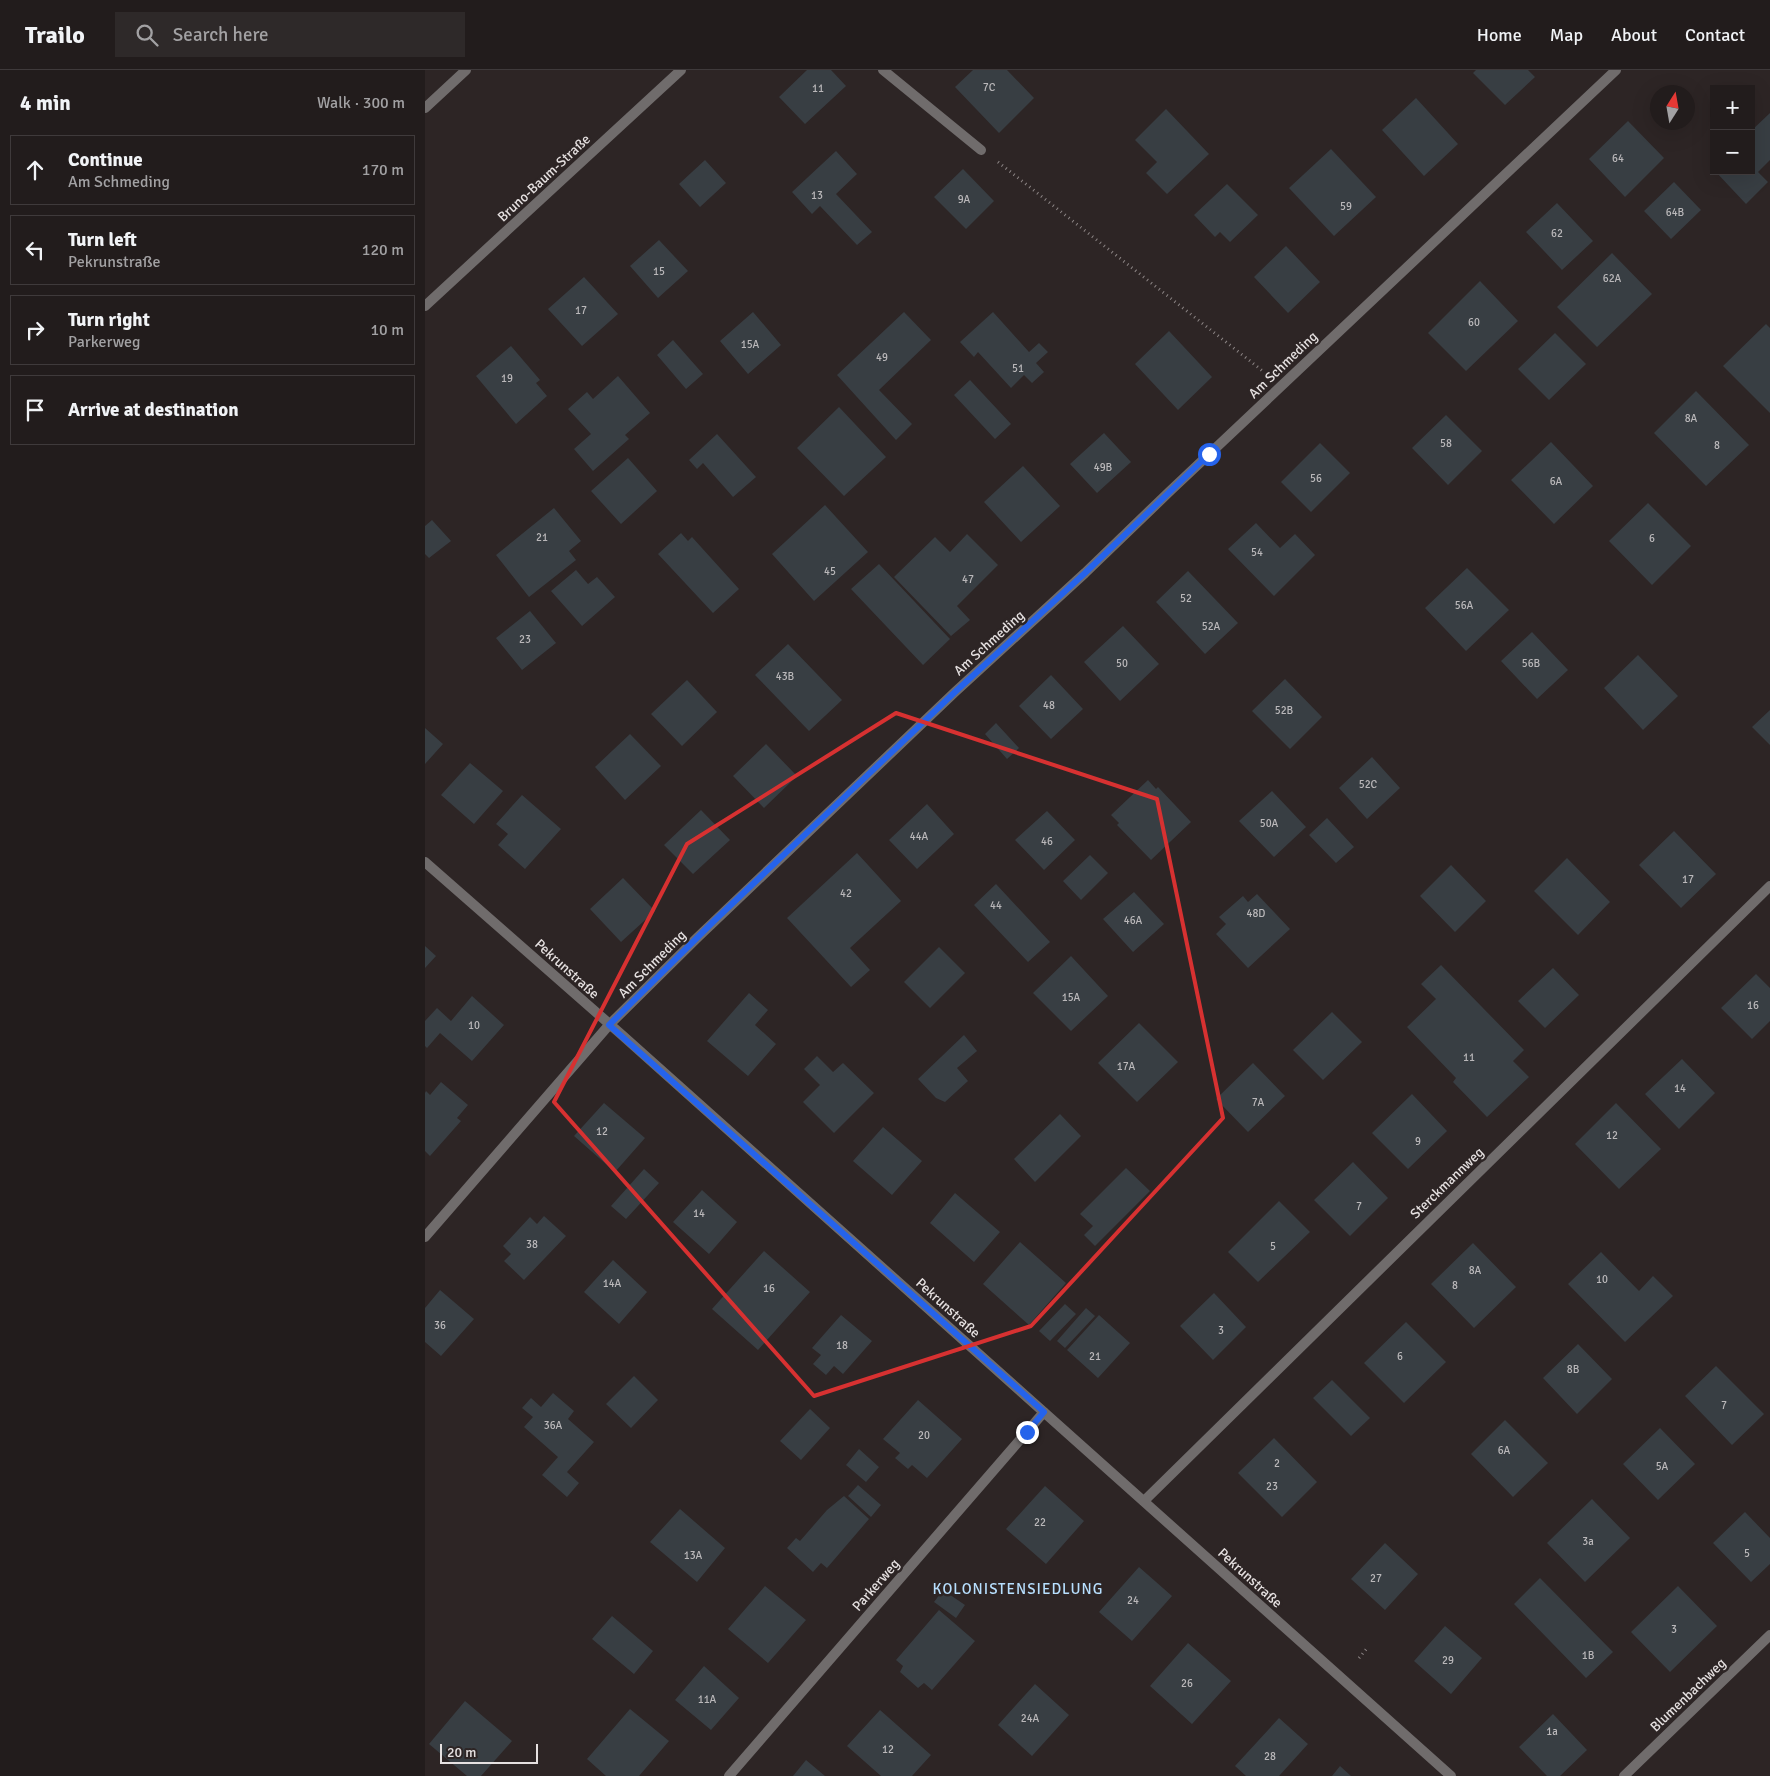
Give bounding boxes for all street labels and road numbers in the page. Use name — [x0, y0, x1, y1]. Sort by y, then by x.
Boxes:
street label: Bruno-Baum-Straße — [494, 131, 594, 225]
street label: Am Schmeding — [1245, 328, 1321, 402]
street label: Am Schmeding — [950, 607, 1028, 679]
street label: Am Schmeding — [614, 926, 690, 1002]
street label: Pekrunstraße — [531, 936, 603, 1002]
street label: Sterckmannweg — [1407, 1144, 1487, 1222]
street label: Pekrunstraße — [912, 1275, 984, 1341]
street label: Pekrunstraße — [1214, 1545, 1286, 1611]
street label: Parkerweg — [849, 1555, 903, 1615]
street label: Blumenbachweg — [1647, 1655, 1729, 1735]

